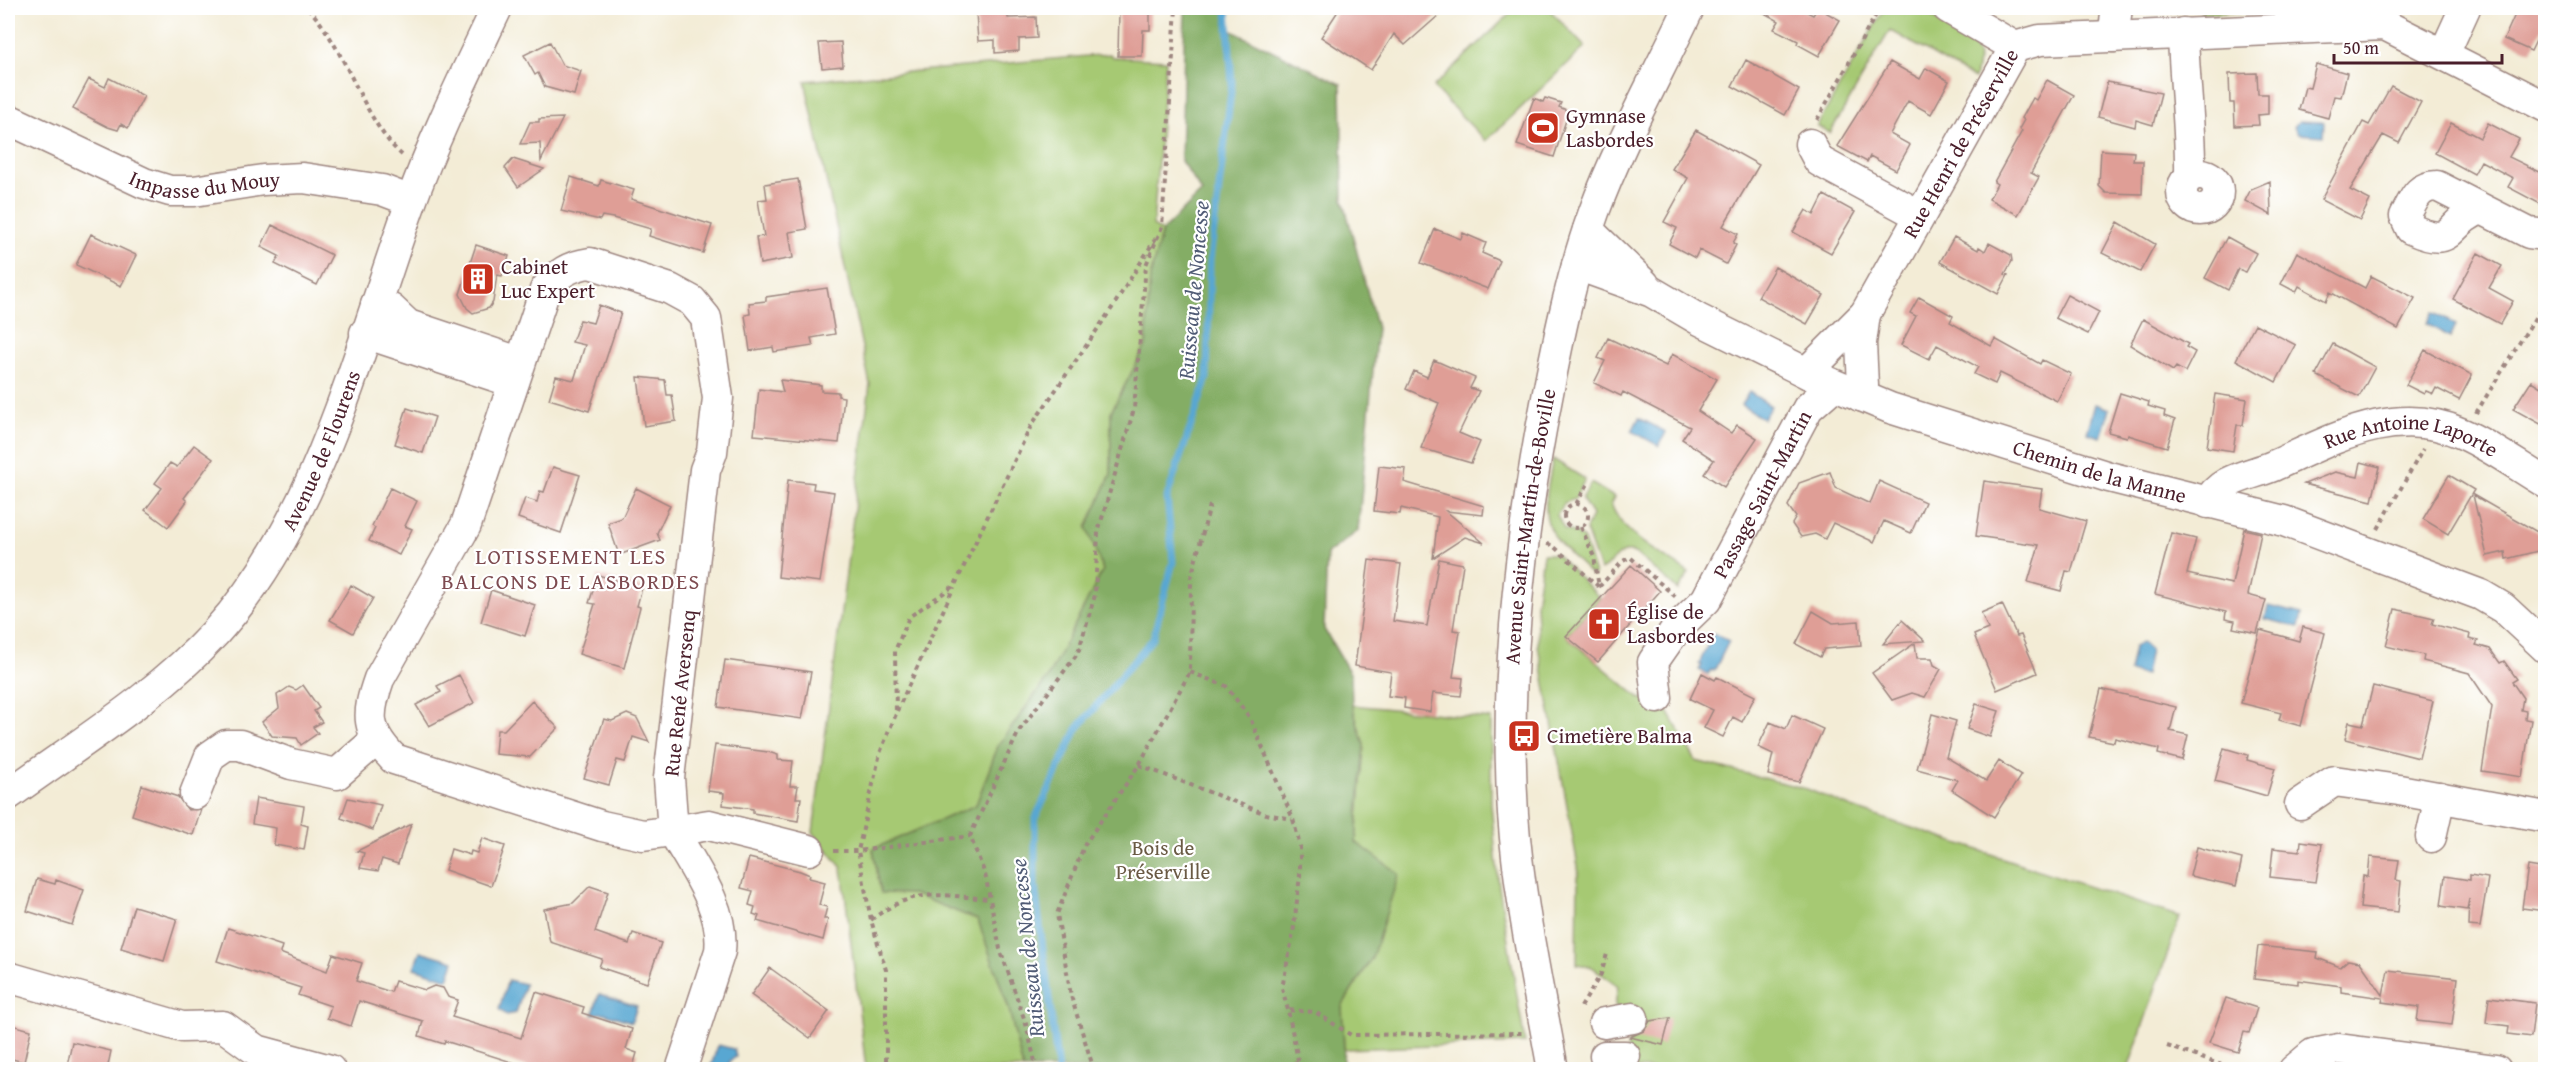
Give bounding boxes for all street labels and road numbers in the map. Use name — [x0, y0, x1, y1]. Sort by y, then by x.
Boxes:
street label: Rue Henri de Préserville — [1895, 43, 2026, 244]
street label: Impasse du Mouy — [124, 162, 281, 207]
street label: Avenue de Flourens — [273, 366, 368, 536]
street label: Avenue Saint-Martin-de-Boville — [1496, 386, 1564, 665]
street label: Passage Saint-Martin — [1704, 404, 1819, 583]
street label: Rue Antoine Laporte — [2318, 406, 2504, 465]
street label: Chemin de la Manne — [2009, 432, 2190, 511]
street label: Rue René Aversenq — [655, 608, 704, 778]

